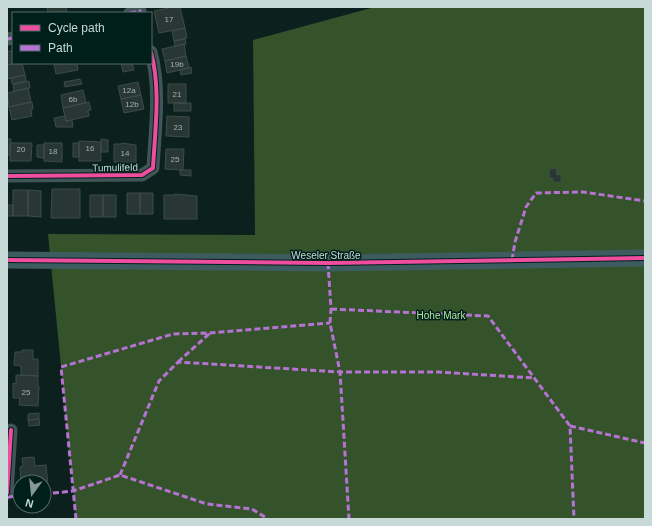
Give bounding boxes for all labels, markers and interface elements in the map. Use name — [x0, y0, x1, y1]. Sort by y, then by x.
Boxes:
legend — [12, 12, 152, 64]
house number: 17 — [165, 15, 174, 24]
text: Cycle path — [48, 21, 105, 35]
text: Path — [48, 41, 73, 55]
house number: 19b — [170, 60, 184, 69]
house number: 12a — [122, 86, 136, 95]
house number: 21 — [173, 90, 182, 99]
house number: 6b — [69, 95, 78, 104]
house number: 12b — [125, 100, 139, 109]
house number: 23 — [174, 123, 183, 132]
house number: 16 — [86, 144, 95, 153]
house number: 20 — [17, 145, 26, 154]
house number: 18 — [49, 147, 58, 156]
house number: 14 — [121, 149, 130, 158]
house number: 25 — [171, 155, 180, 164]
street label: Tumulifeld — [92, 162, 138, 173]
street label: Weseler Straße — [291, 250, 361, 261]
park label: Hohe Mark — [417, 310, 466, 321]
house number: 25 — [22, 388, 31, 397]
north arrow — [12, 474, 52, 514]
text: N — [24, 497, 35, 510]

